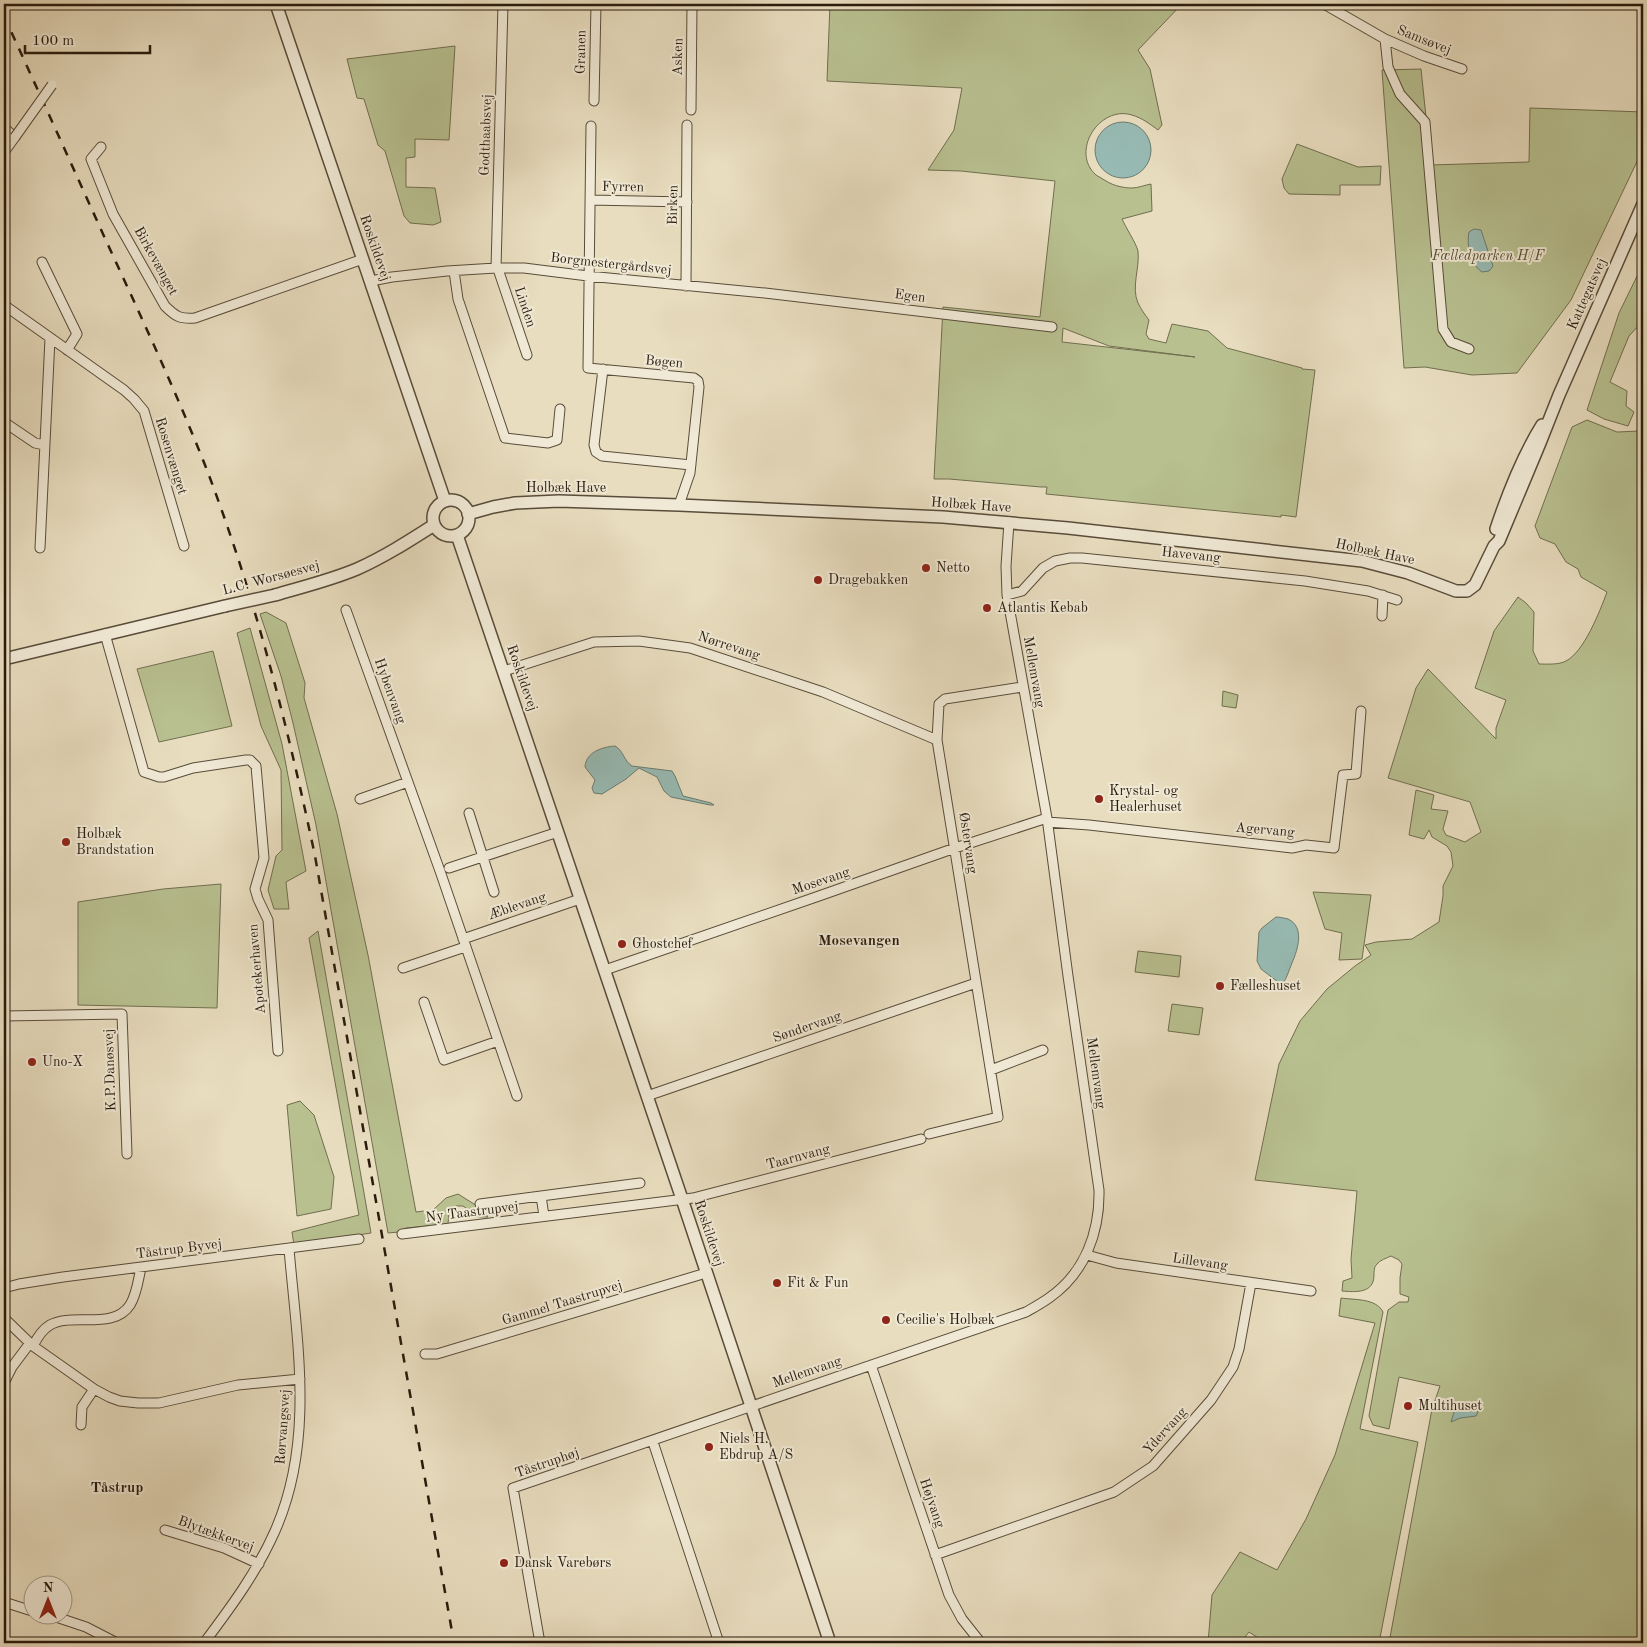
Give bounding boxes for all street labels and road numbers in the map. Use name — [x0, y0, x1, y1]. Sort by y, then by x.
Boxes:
street label: Samsøvej — [1395, 23, 1453, 57]
street label: Granen — [574, 29, 588, 74]
street label: Asken — [671, 37, 685, 76]
street label: Godthaabsvej — [478, 94, 494, 176]
street label: Fyrren — [602, 180, 645, 194]
street label: Birken — [666, 184, 680, 225]
street label: Roskildevej — [357, 213, 393, 283]
street label: Birkevænget — [131, 224, 181, 298]
street label: Borgmestergårdsvej — [550, 251, 672, 277]
street label: Kattegatsvej — [1565, 256, 1609, 332]
street label: Linden — [512, 285, 539, 330]
street label: Egen — [894, 287, 927, 305]
street label: Bøgen — [644, 353, 684, 371]
street label: Rosenvænget — [153, 416, 189, 497]
street label: Holbæk Have — [526, 481, 606, 495]
street label: Holbæk Have — [930, 495, 1012, 515]
street label: Holbæk Have — [1334, 537, 1416, 567]
street label: Havevang — [1161, 545, 1222, 565]
street label: L.C. Worsøesvej — [221, 558, 321, 598]
street label: Nørrevang — [696, 629, 762, 663]
street label: Mellemvang — [1021, 635, 1047, 709]
street label: Roskildevej — [504, 643, 540, 713]
street label: Hybenvang — [372, 656, 408, 726]
street label: Østervang — [956, 811, 980, 875]
street label: Agervang — [1235, 820, 1296, 840]
street label: Mosevang — [790, 864, 852, 897]
street label: Æblevang — [486, 889, 548, 922]
street label: Apotekerhaven — [246, 923, 268, 1015]
street label: Søndervang — [771, 1009, 844, 1045]
street label: K.P.Danøsvej — [102, 1028, 118, 1112]
street label: Mellemvang — [1084, 1036, 1108, 1110]
street label: Taarnvang — [765, 1142, 832, 1172]
street label: Roskildevej — [692, 1198, 726, 1268]
street label: Ny Taastrupvej — [425, 1199, 519, 1225]
street label: Tåstrup Byvej — [135, 1237, 223, 1261]
street label: Lillevang — [1171, 1251, 1229, 1273]
street label: Gammel Taastrupvej — [500, 1278, 624, 1328]
street label: Mellemvang — [771, 1353, 844, 1390]
street label: Rørvangsvej — [273, 1389, 293, 1465]
street label: Ydervang — [1140, 1405, 1190, 1457]
street label: Tåstruphøj — [513, 1445, 581, 1481]
street label: Højvang — [917, 1476, 947, 1530]
street label: Blytækkervej — [176, 1514, 256, 1554]

